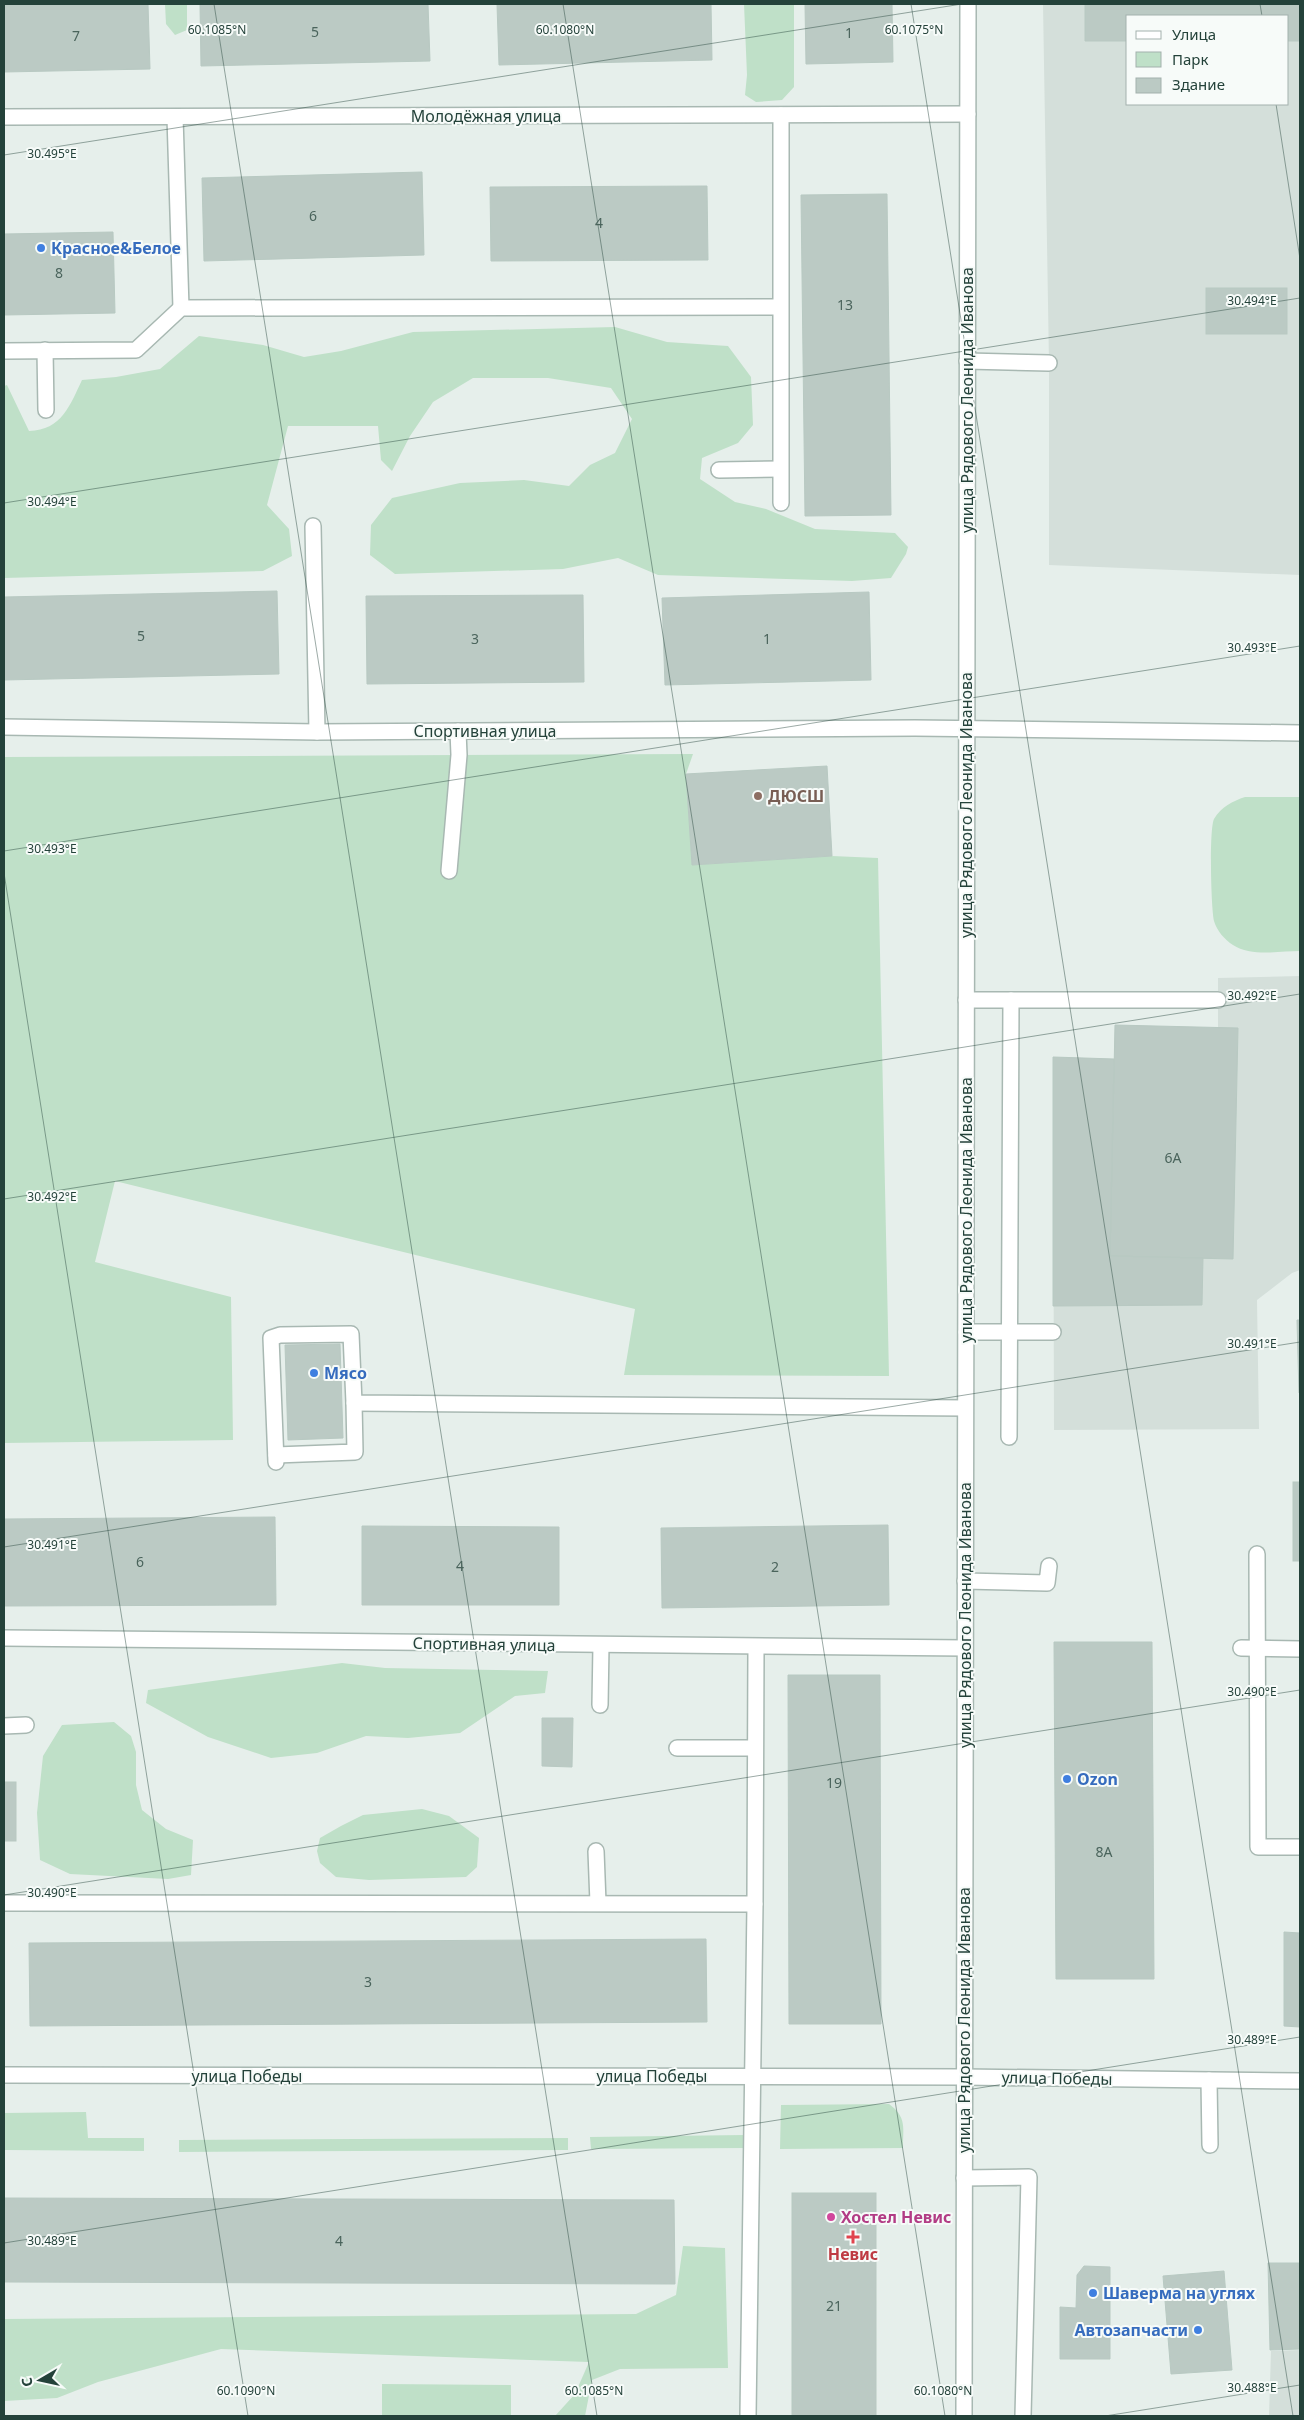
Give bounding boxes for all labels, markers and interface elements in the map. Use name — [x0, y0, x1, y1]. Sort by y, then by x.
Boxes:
legend — [1126, 15, 1289, 105]
text: 60.1085°N — [188, 21, 246, 38]
text: 60.1080°N — [536, 21, 594, 38]
text: 60.1075°N — [885, 21, 943, 38]
house number: 5 — [311, 22, 319, 41]
house number: 1 — [845, 23, 853, 42]
text: Улица — [1172, 24, 1216, 44]
house number: 7 — [72, 26, 80, 45]
text: Парк — [1172, 49, 1208, 69]
text: Здание — [1172, 74, 1225, 94]
street label: Молодёжная улица — [411, 105, 561, 127]
text: 30.495°E — [27, 145, 77, 162]
house number: 6 — [309, 206, 317, 225]
house number: 4 — [595, 213, 603, 232]
place label: Красное&Белое — [51, 237, 181, 259]
marker: Красное&Белое — [35, 242, 47, 254]
house number: 8 — [55, 263, 63, 282]
street label: улица Рядового Леонида Иванова — [956, 267, 978, 533]
text: 30.494°E — [1227, 292, 1277, 309]
house number: 13 — [837, 295, 853, 314]
text: 30.494°E — [27, 493, 77, 510]
house number: 5 — [137, 626, 145, 645]
house number: 3 — [471, 629, 479, 648]
house number: 1 — [763, 629, 771, 648]
text: 30.493°E — [1227, 639, 1277, 656]
street label: улица Рядового Леонида Иванова — [955, 672, 977, 938]
street label: Спортивная улица — [414, 720, 556, 742]
place label: ДЮСШ — [768, 785, 824, 807]
marker: ДЮСШ — [752, 790, 764, 802]
text: 30.493°E — [27, 840, 77, 857]
text: 30.492°E — [1227, 987, 1277, 1004]
street label: улица Рядового Леонида Иванова — [955, 1077, 977, 1343]
house number: 6А — [1165, 1148, 1182, 1167]
text: 30.492°E — [27, 1188, 77, 1205]
text: 30.491°E — [1227, 1335, 1277, 1352]
place label: Мясо — [324, 1362, 367, 1384]
marker: Мясо — [308, 1367, 320, 1379]
street label: улица Рядового Леонида Иванова — [954, 1482, 976, 1748]
text: 30.491°E — [27, 1536, 77, 1553]
house number: 6 — [136, 1552, 144, 1571]
house number: 4 — [456, 1556, 464, 1575]
house number: 2 — [771, 1557, 779, 1576]
street label: Спортивная улица — [412, 1632, 556, 1656]
text: 30.490°E — [1227, 1683, 1277, 1700]
place label: Ozon — [1077, 1768, 1118, 1790]
house number: 19 — [826, 1773, 842, 1792]
marker: Ozon — [1061, 1773, 1073, 1785]
house number: 8А — [1096, 1842, 1113, 1861]
text: 30.490°E — [27, 1884, 77, 1901]
street label: улица Рядового Леонида Иванова — [953, 1887, 975, 2153]
house number: 3 — [364, 1972, 372, 1991]
text: 30.489°E — [1227, 2031, 1277, 2048]
street label: улица Победы — [192, 2065, 302, 2087]
street label: улица Победы — [597, 2065, 707, 2087]
street label: улица Победы — [1001, 2066, 1113, 2090]
place label: Хостел Невис — [841, 2206, 951, 2228]
marker: Хостел Невис — [825, 2211, 837, 2223]
house number: 4 — [335, 2231, 343, 2250]
marker: Невис — [847, 2231, 859, 2243]
text: 30.489°E — [27, 2232, 77, 2249]
place label: Невис — [828, 2243, 878, 2265]
place label: Шаверма на углях — [1103, 2282, 1256, 2304]
marker: Шаверма на углях — [1087, 2287, 1099, 2299]
house number: 21 — [826, 2296, 842, 2315]
place label: Автозапчасти — [1075, 2319, 1188, 2341]
marker: Автозапчасти — [1192, 2324, 1204, 2336]
north arrow — [15, 2355, 65, 2405]
text: С — [17, 2376, 37, 2388]
text: 30.488°E — [1227, 2379, 1277, 2396]
text: 60.1090°N — [217, 2382, 275, 2399]
text: 60.1085°N — [565, 2382, 623, 2399]
text: 60.1080°N — [914, 2382, 972, 2399]

